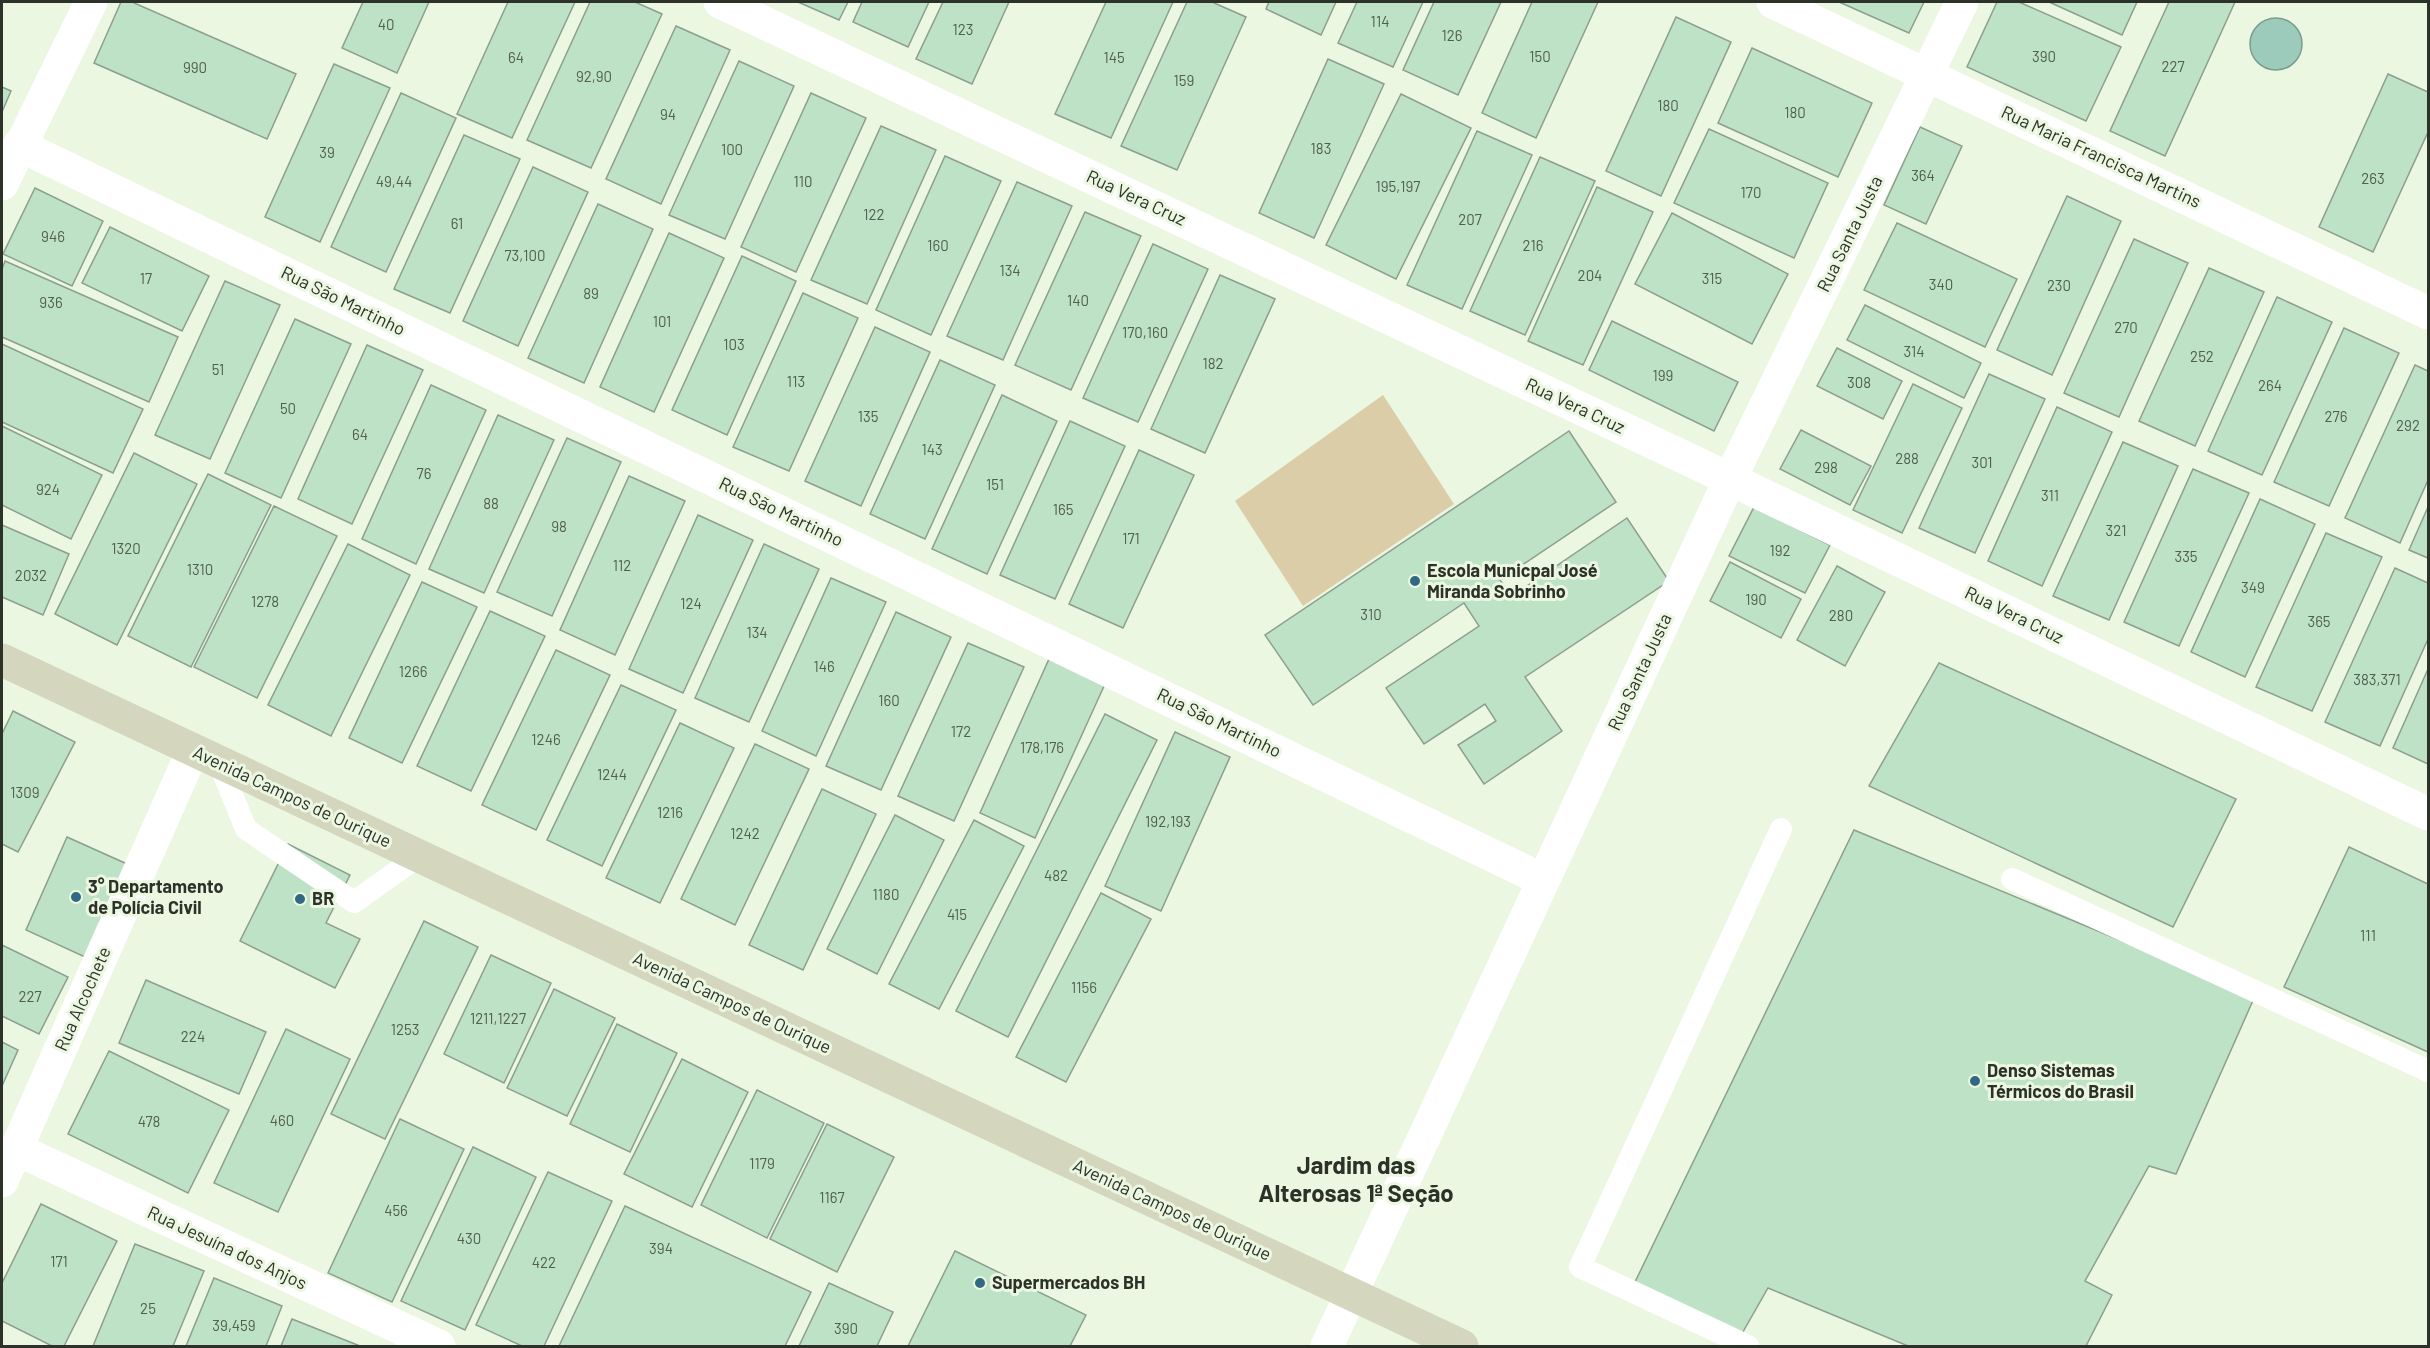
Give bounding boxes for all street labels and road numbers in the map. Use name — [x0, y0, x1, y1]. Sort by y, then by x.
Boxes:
street label: Rua Maria Francisca Martins — [1998, 100, 2205, 212]
street label: Rua Vera Cruz — [1083, 164, 1190, 230]
street label: Rua Santa Justa — [1811, 172, 1887, 295]
street label: Rua São Martinho — [278, 261, 409, 340]
street label: Rua Vera Cruz — [1522, 372, 1629, 438]
street label: Rua São Martinho — [716, 472, 847, 551]
street label: Rua Vera Cruz — [1961, 581, 2067, 647]
street label: Rua Santa Justa — [1602, 610, 1676, 734]
street label: Rua São Martinho — [1154, 683, 1285, 762]
street label: Avenida Campos de Ourique — [190, 740, 395, 852]
street label: Rua Alcochete — [49, 943, 115, 1054]
street label: Avenida Campos de Ourique — [630, 946, 835, 1058]
street label: Avenida Campos de Ourique — [1070, 1153, 1275, 1265]
street label: Rua Jesuína dos Anjos — [144, 1201, 311, 1294]

